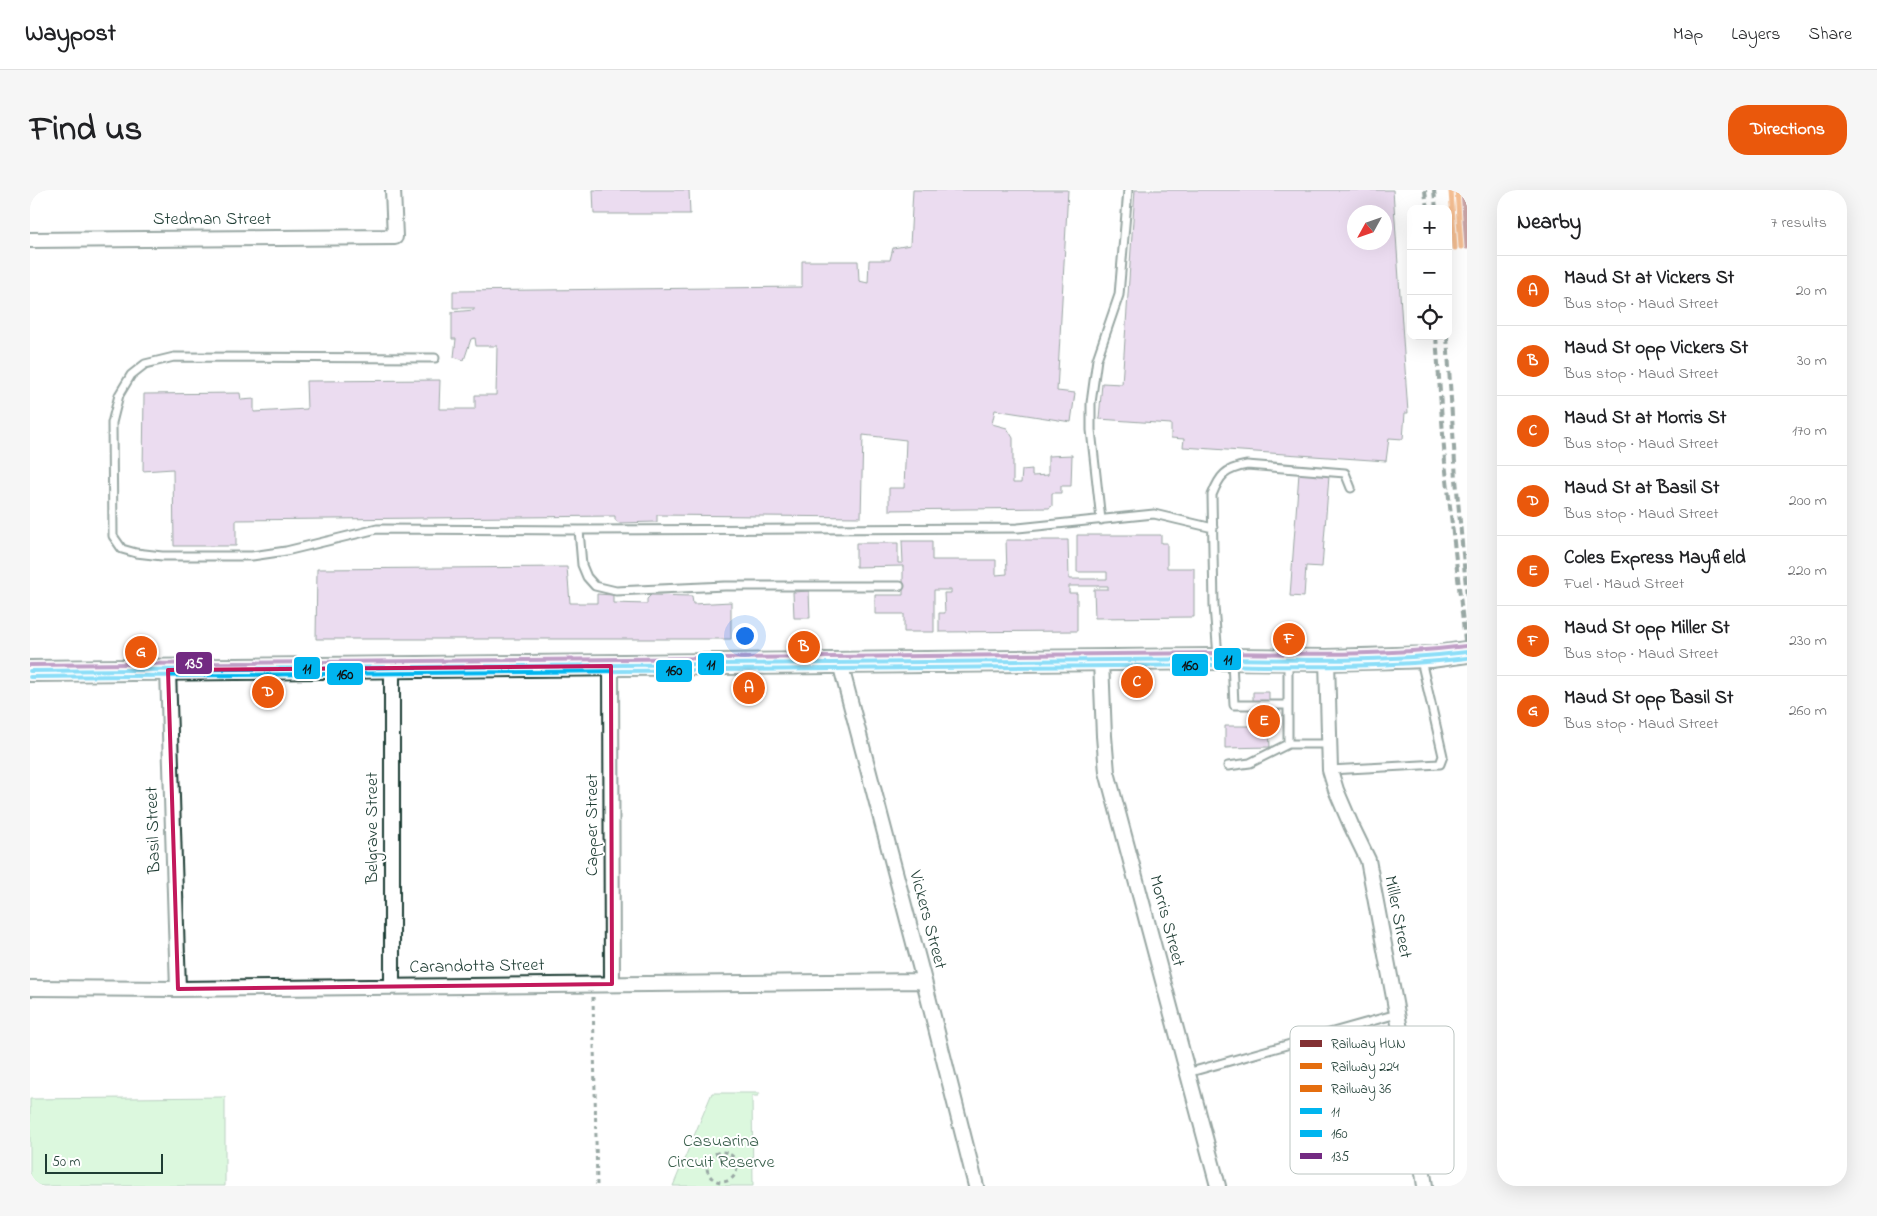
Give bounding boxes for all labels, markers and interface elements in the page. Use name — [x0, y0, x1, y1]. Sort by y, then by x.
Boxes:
text: Waypost — [25, 17, 116, 52]
text: Map — [1673, 22, 1703, 48]
text: Layers — [1731, 22, 1781, 48]
text: Share — [1809, 22, 1852, 48]
text: Find us — [30, 105, 142, 156]
button: Directions — [1728, 105, 1847, 155]
north arrow — [1347, 205, 1392, 250]
map controls — [1407, 205, 1452, 340]
button: + — [1407, 205, 1452, 250]
street label: Stedman Street — [153, 207, 271, 233]
text: Nearby — [1517, 208, 1581, 238]
text: 7 results — [1771, 211, 1827, 235]
button: − — [1407, 250, 1452, 295]
text: Maud St at Vickers St — [1564, 265, 1734, 292]
text: A — [1528, 279, 1538, 303]
text: 20 m — [1796, 279, 1827, 303]
text: Bus stop · Maud Street — [1564, 292, 1719, 316]
button: locate — [1407, 295, 1452, 340]
text: Maud St opp Vickers St — [1564, 335, 1748, 362]
text: B — [1528, 349, 1538, 373]
text: 30 m — [1797, 349, 1827, 373]
text: Bus stop · Maud Street — [1564, 362, 1719, 386]
text: Maud St at Morris St — [1564, 405, 1726, 432]
text: C — [1529, 419, 1537, 443]
text: 170 m — [1792, 419, 1827, 443]
text: Bus stop · Maud Street — [1564, 432, 1719, 456]
text: Maud St at Basil St — [1564, 475, 1719, 502]
text: D — [1527, 489, 1539, 513]
text: 200 m — [1789, 489, 1827, 513]
text: Bus stop · Maud Street — [1564, 502, 1719, 526]
text: Coles Express Mayfield — [1564, 545, 1746, 572]
text: E — [1528, 559, 1538, 583]
text: 220 m — [1788, 559, 1827, 583]
text: Fuel · Maud Street — [1564, 572, 1684, 596]
text: Maud St opp Miller St — [1564, 615, 1730, 642]
pin: F — [1273, 620, 1305, 658]
your location — [732, 623, 758, 649]
pin: B — [788, 628, 820, 666]
text: F — [1528, 629, 1538, 653]
text: 230 m — [1789, 629, 1827, 653]
pin: G — [125, 633, 157, 671]
text: Bus stop · Maud Street — [1564, 642, 1719, 666]
line badge: 11 — [1213, 647, 1242, 671]
text: 11 — [1224, 650, 1233, 671]
line badge: 135 — [175, 651, 213, 675]
line badge: 11 — [697, 652, 725, 676]
line badge: 160 — [1171, 653, 1209, 677]
text: 135 — [185, 654, 203, 675]
text: 11 — [707, 655, 716, 676]
line badge: 11 — [293, 656, 321, 680]
text: 160 — [1182, 656, 1198, 677]
text: 11 — [303, 659, 312, 680]
line badge: 160 — [655, 659, 693, 683]
text: 160 — [666, 661, 682, 682]
line badge: 160 — [326, 662, 364, 686]
pin: C — [1121, 663, 1153, 701]
text: 160 — [337, 665, 353, 686]
pin: A — [733, 669, 765, 707]
pin: D — [252, 673, 284, 711]
text: Maud St opp Basil St — [1564, 685, 1733, 712]
text: G — [1528, 699, 1538, 723]
text: 260 m — [1789, 699, 1827, 723]
pin: E — [1248, 702, 1280, 740]
text: Bus stop · Maud Street — [1564, 712, 1719, 736]
street label: Belgrave Street — [360, 772, 387, 885]
street label: Capper Street — [580, 774, 606, 876]
street label: Basil Street — [139, 786, 169, 875]
street label: Vickers Street — [901, 867, 953, 972]
street label: Morris Street — [1141, 872, 1191, 970]
street label: Miller Street — [1376, 873, 1418, 961]
street label: Carandotta Street — [409, 953, 545, 981]
legend — [1290, 1026, 1454, 1174]
text: Railway HUN — [1331, 1034, 1406, 1056]
text: Railway 224 — [1331, 1057, 1399, 1079]
text: Railway 36 — [1331, 1079, 1391, 1101]
text: 11 — [1331, 1102, 1340, 1123]
text: 160 — [1331, 1124, 1348, 1145]
park label: Casuarina Circuit Reserve — [667, 1129, 775, 1176]
text: 135 — [1331, 1147, 1349, 1168]
scale bar — [45, 1151, 162, 1174]
text: 50 m — [52, 1152, 80, 1173]

